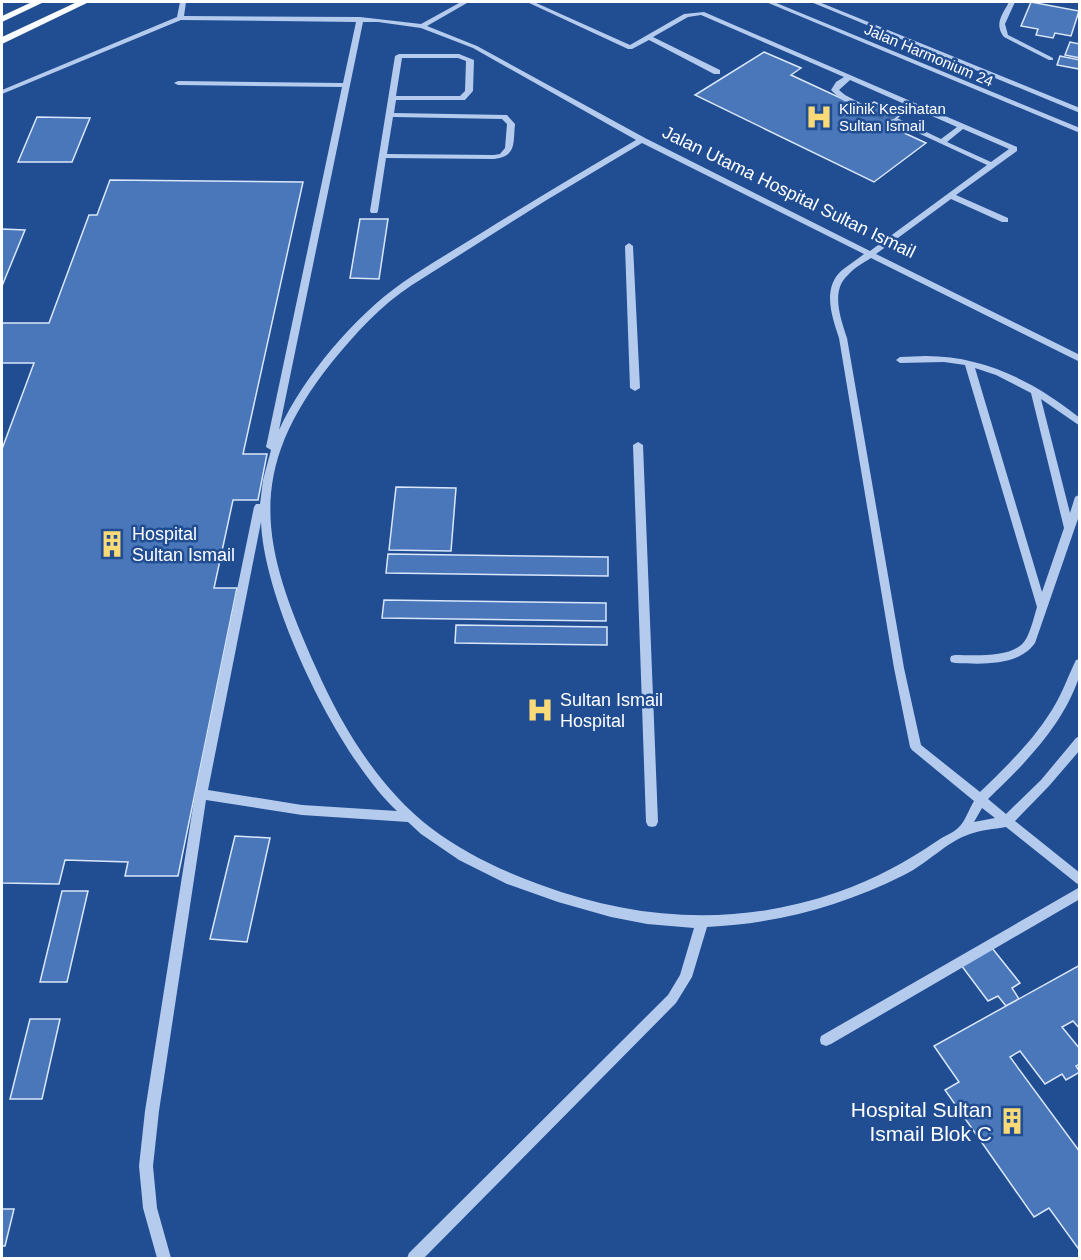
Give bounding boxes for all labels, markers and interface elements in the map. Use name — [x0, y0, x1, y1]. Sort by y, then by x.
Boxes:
street label: Jalan Harmonium 24 — [862, 20, 996, 90]
place label: Klinik Kesihatan Sultan Ismail — [839, 100, 946, 134]
hospital icon: Klinik Kesihatan Sultan Ismail — [804, 102, 834, 132]
street label: Jalan Utama Hospital Sultan Ismail — [659, 122, 919, 262]
place label: Hospital Sultan Ismail — [132, 524, 235, 565]
building icon: Hospital Sultan Ismail — [97, 529, 127, 559]
place label: Sultan Ismail Hospital — [560, 690, 663, 731]
hospital icon: Sultan Ismail Hospital — [525, 695, 555, 725]
place label: Hospital Sultan Ismail Blok C — [851, 1098, 992, 1145]
building icon: Hospital Sultan Ismail Blok C — [997, 1106, 1027, 1136]

